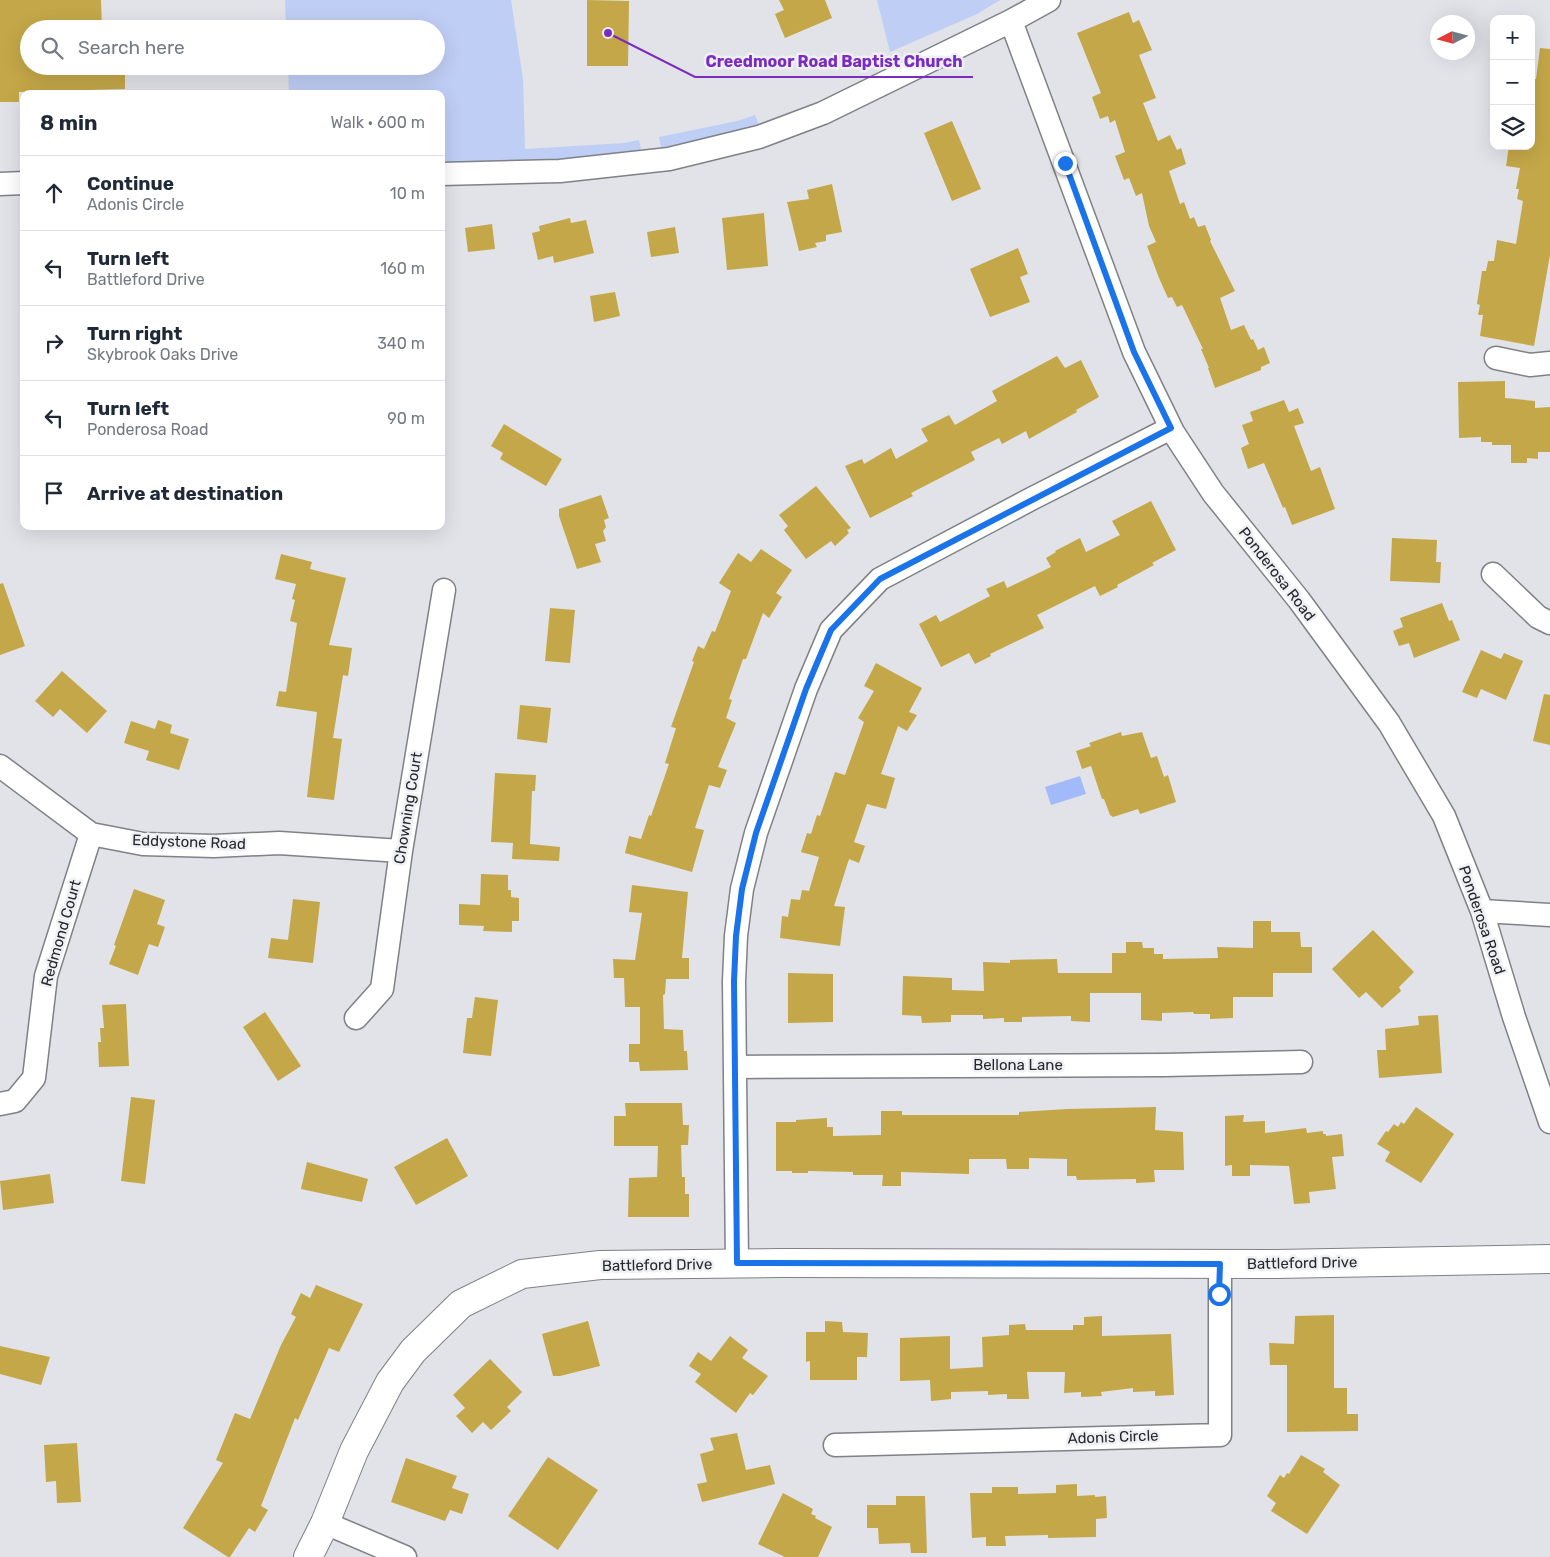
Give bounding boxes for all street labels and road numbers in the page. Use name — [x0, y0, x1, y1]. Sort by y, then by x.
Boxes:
street label: Ponderosa Road — [1235, 524, 1319, 624]
street label: Chowning Court — [390, 751, 426, 865]
street label: Eddystone Road — [132, 831, 246, 853]
street label: Ponderosa Road — [1455, 863, 1509, 977]
street label: Redmond Court — [37, 878, 85, 988]
street label: Bellona Lane — [973, 1056, 1063, 1074]
street label: Battleford Drive — [1247, 1253, 1357, 1273]
street label: Battleford Drive — [602, 1255, 712, 1275]
street label: Adonis Circle — [1067, 1426, 1159, 1448]

